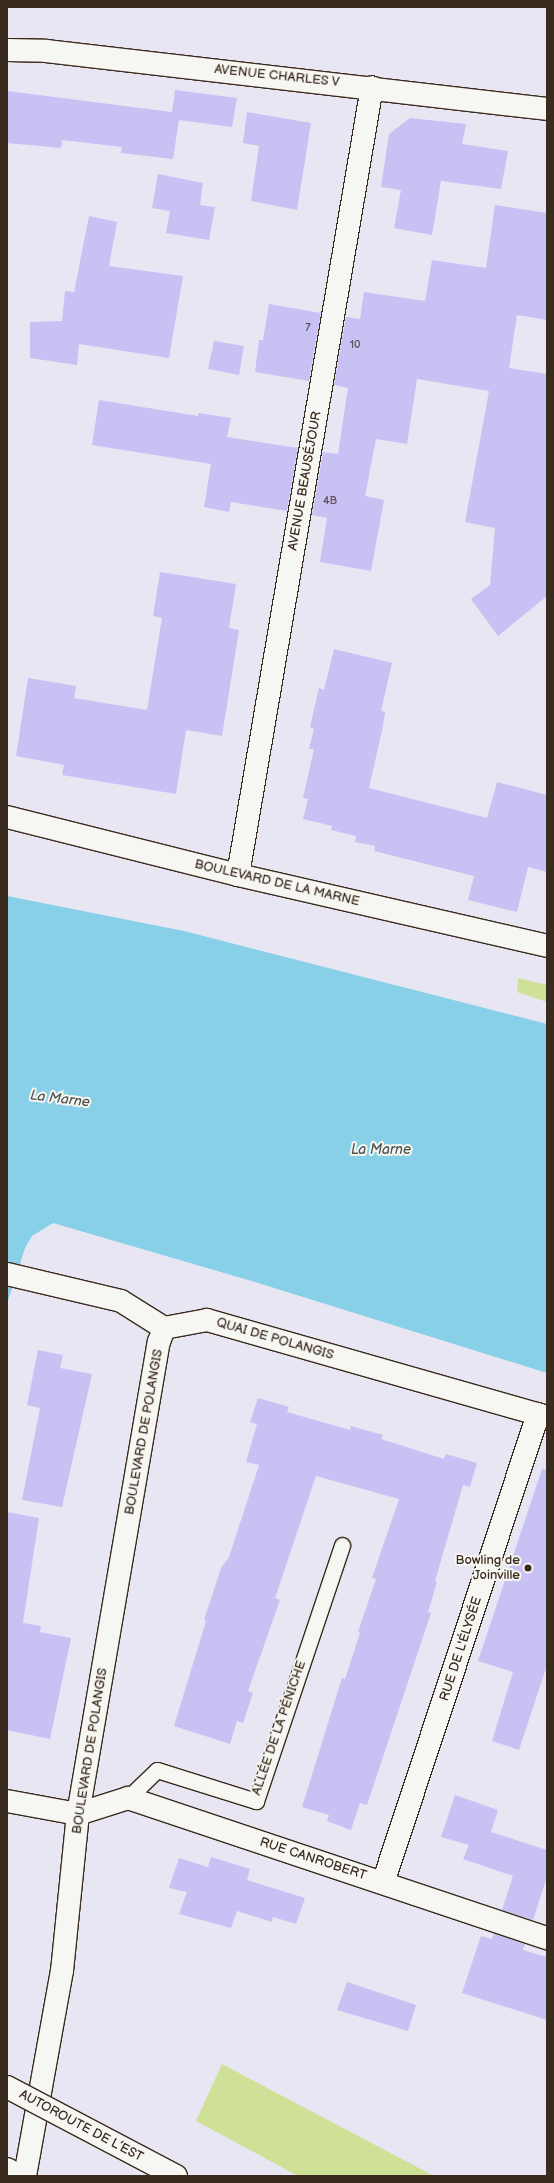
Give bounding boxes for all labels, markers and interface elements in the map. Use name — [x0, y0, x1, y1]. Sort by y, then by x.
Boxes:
street label: AVENUE CHARLES V — [213, 62, 341, 90]
house number: 7 — [305, 321, 311, 335]
house number: 10 — [350, 338, 360, 352]
street label: AVENUE BEAUSÉJOUR — [285, 410, 325, 552]
house number: 4B — [323, 494, 337, 508]
street label: BOULEVARD DE LA MARNE — [193, 856, 361, 910]
water label: La Marne — [29, 1087, 91, 1111]
water label: La Marne — [351, 1142, 411, 1158]
street label: QUAI DE POLANGIS — [215, 1315, 335, 1363]
street label: BOULEVARD DE POLANGIS — [122, 1348, 166, 1516]
place label: Bowling de Joinville — [456, 1553, 520, 1584]
marker: Bowling de Joinville — [523, 1563, 533, 1573]
street label: RUE DE L'ÉLYSÉE — [437, 1595, 485, 1703]
street label: ALLÉE DE LA PÉNICHE — [249, 1659, 309, 1797]
street label: BOULEVARD DE POLANGIS — [69, 1667, 111, 1835]
street label: RUE CANROBERT — [258, 1834, 368, 1884]
street label: AUTOROUTE DE L’EST — [16, 2087, 146, 2165]

